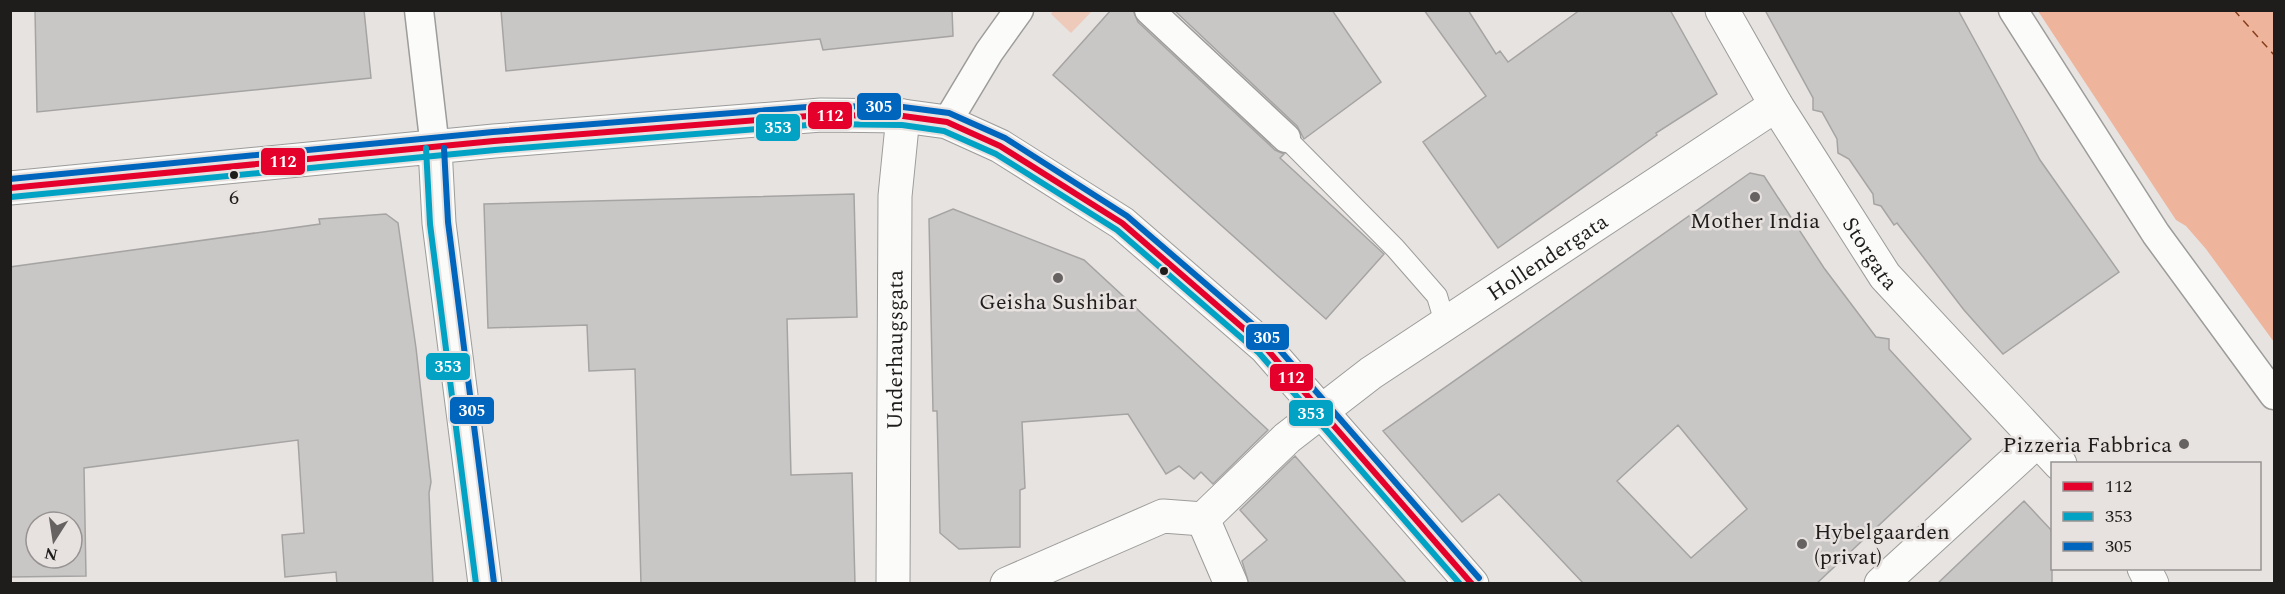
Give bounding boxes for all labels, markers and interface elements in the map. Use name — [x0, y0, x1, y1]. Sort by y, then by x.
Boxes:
line badge: 305 — [856, 92, 902, 121]
text: 305 — [866, 95, 892, 119]
line badge: 112 — [807, 101, 853, 130]
text: 112 — [817, 104, 843, 128]
line badge: 353 — [755, 113, 801, 142]
text: 353 — [765, 116, 791, 140]
line badge: 112 — [260, 147, 306, 176]
text: 112 — [270, 150, 296, 174]
marker: 6 — [228, 169, 240, 181]
place label: 6 — [229, 183, 239, 213]
marker: Mother India — [1748, 190, 1762, 204]
place label: Mother India — [1690, 205, 1820, 238]
street label: Hollendergata — [1481, 206, 1615, 310]
street label: Storgata — [1833, 211, 1905, 298]
unlabelled marker — [1158, 265, 1170, 277]
street label: Underhaugsgata — [879, 270, 913, 430]
marker: Geisha Sushibar — [1051, 271, 1065, 285]
place label: Geisha Sushibar — [979, 286, 1137, 319]
line badge: 305 — [1245, 323, 1290, 351]
text: 305 — [1254, 326, 1280, 350]
line badge: 353 — [425, 352, 471, 381]
text: 353 — [435, 355, 461, 379]
line badge: 112 — [1269, 363, 1314, 392]
text: 112 — [1278, 366, 1304, 390]
line badge: 305 — [449, 396, 495, 425]
text: 305 — [459, 399, 485, 423]
line badge: 353 — [1288, 399, 1334, 427]
text: 353 — [1298, 402, 1324, 426]
place label: Pizzeria Fabbrica — [2002, 429, 2172, 462]
marker: Pizzeria Fabbrica — [2177, 437, 2191, 451]
legend — [2051, 462, 2261, 570]
text: 112 — [2105, 473, 2132, 500]
text: 353 — [2105, 503, 2132, 530]
north arrow — [24, 510, 84, 570]
place label: Hybelgaarden (privat) — [1814, 516, 1950, 574]
text: 305 — [2105, 533, 2132, 560]
marker: Hybelgaarden (privat) — [1795, 537, 1809, 551]
text: N — [42, 541, 60, 567]

